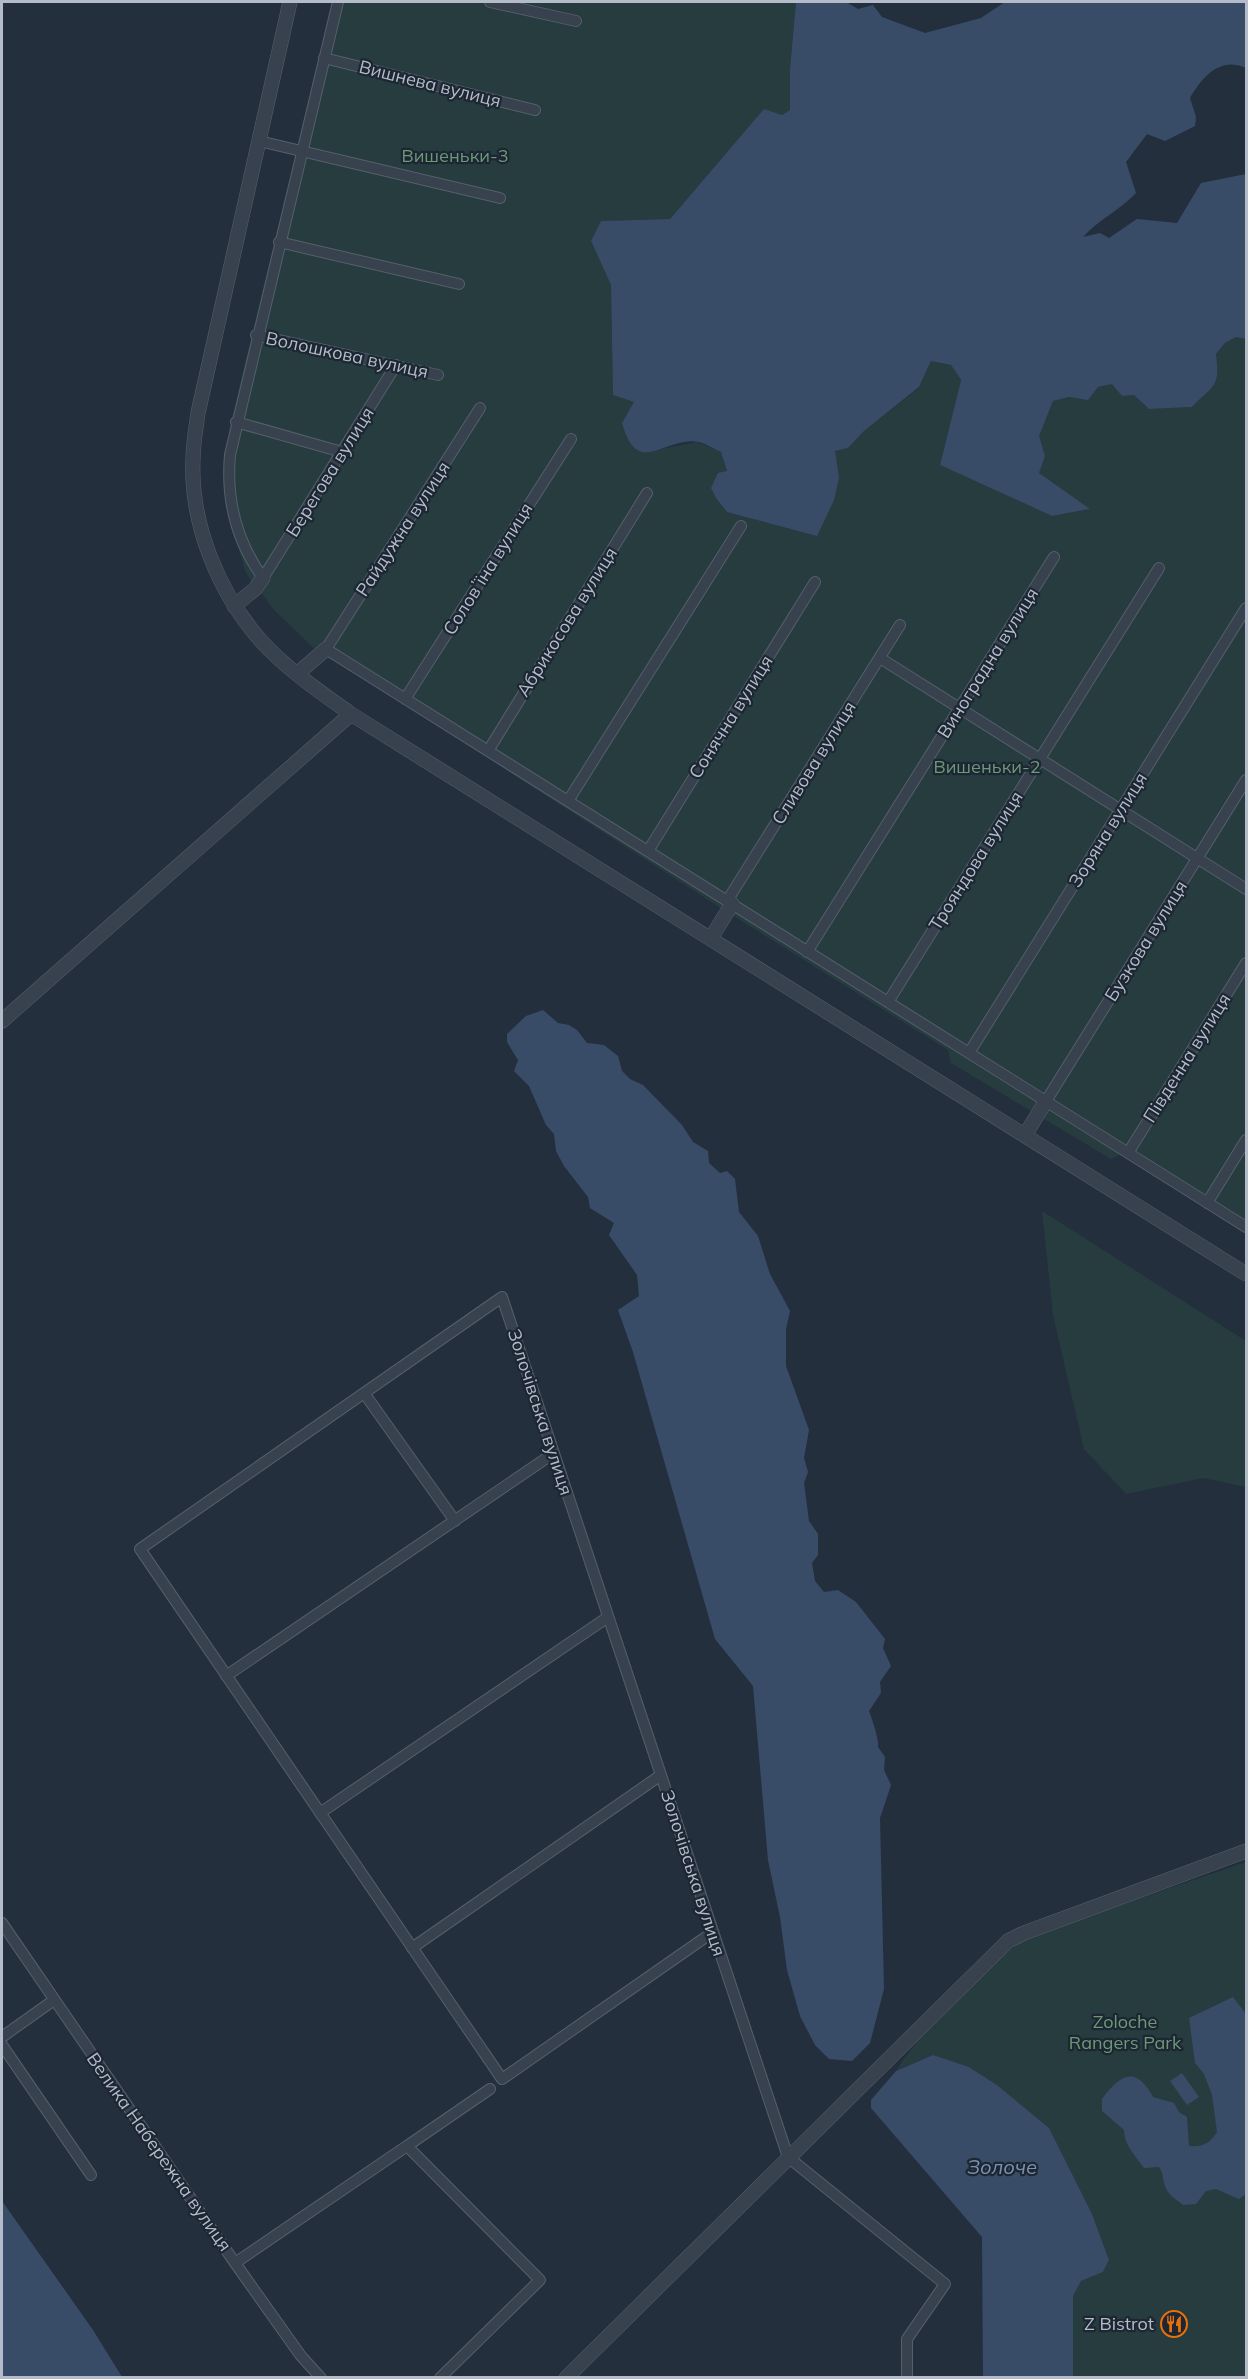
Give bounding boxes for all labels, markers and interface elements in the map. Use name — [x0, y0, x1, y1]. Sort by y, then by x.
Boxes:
street label: Вишнева вулиця — [357, 55, 503, 112]
park label: Вишеньки-3 — [401, 144, 509, 167]
street label: Волошкова вулиця — [264, 326, 430, 383]
street label: Берегова вулиця — [280, 403, 379, 541]
street label: Райдужна вулиця — [350, 457, 455, 601]
street label: Соловʼїна вулиця — [438, 498, 537, 639]
street label: Абрикосова вулиця — [511, 543, 622, 701]
street label: Виноградна вулиця — [932, 583, 1043, 742]
street label: Сонячна вулиця — [683, 651, 778, 783]
street label: Сливова вулиця — [766, 697, 861, 829]
park label: Вишеньки-2 — [933, 755, 1041, 778]
street label: Зоряна вулиця — [1063, 768, 1152, 891]
street label: Трояндова вулиця — [923, 787, 1028, 935]
street label: Бузкова вулиця — [1099, 876, 1192, 1005]
street label: Південна вулиця — [1138, 989, 1236, 1127]
street label: Золочівська вулиця — [503, 1326, 578, 1498]
street label: Золочівська вулиця — [656, 1787, 731, 1959]
park label: Zoloche Rangers Park — [1069, 2010, 1182, 2054]
street label: Велика Набережна вулиця — [82, 2048, 237, 2256]
water label: Золоче — [967, 2154, 1037, 2179]
restaurant icon: Z Bistrot — [1159, 2309, 1189, 2339]
place label: Z Bistrot — [1084, 2312, 1154, 2335]

